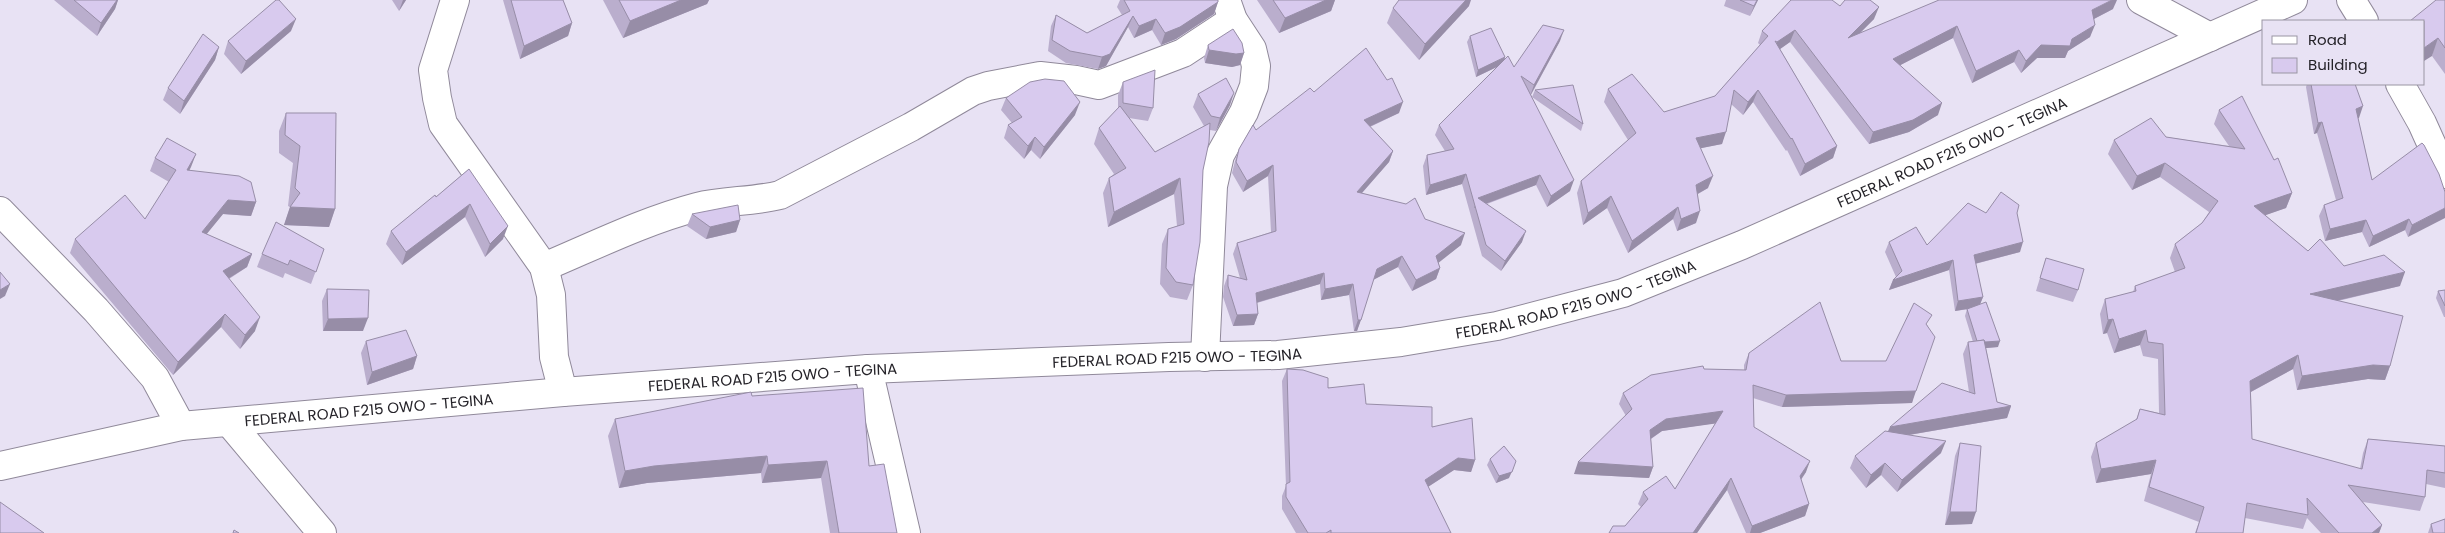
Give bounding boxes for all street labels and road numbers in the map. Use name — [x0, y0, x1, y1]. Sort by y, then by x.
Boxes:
street label: FEDERAL ROAD F215 OWO - TEGINA — [1833, 91, 2070, 212]
street label: FEDERAL ROAD F215 OWO - TEGINA — [1454, 254, 1699, 343]
street label: FEDERAL ROAD F215 OWO - TEGINA — [1052, 342, 1303, 372]
street label: FEDERAL ROAD F215 OWO - TEGINA — [647, 357, 898, 396]
street label: FEDERAL ROAD F215 OWO - TEGINA — [244, 388, 494, 431]

